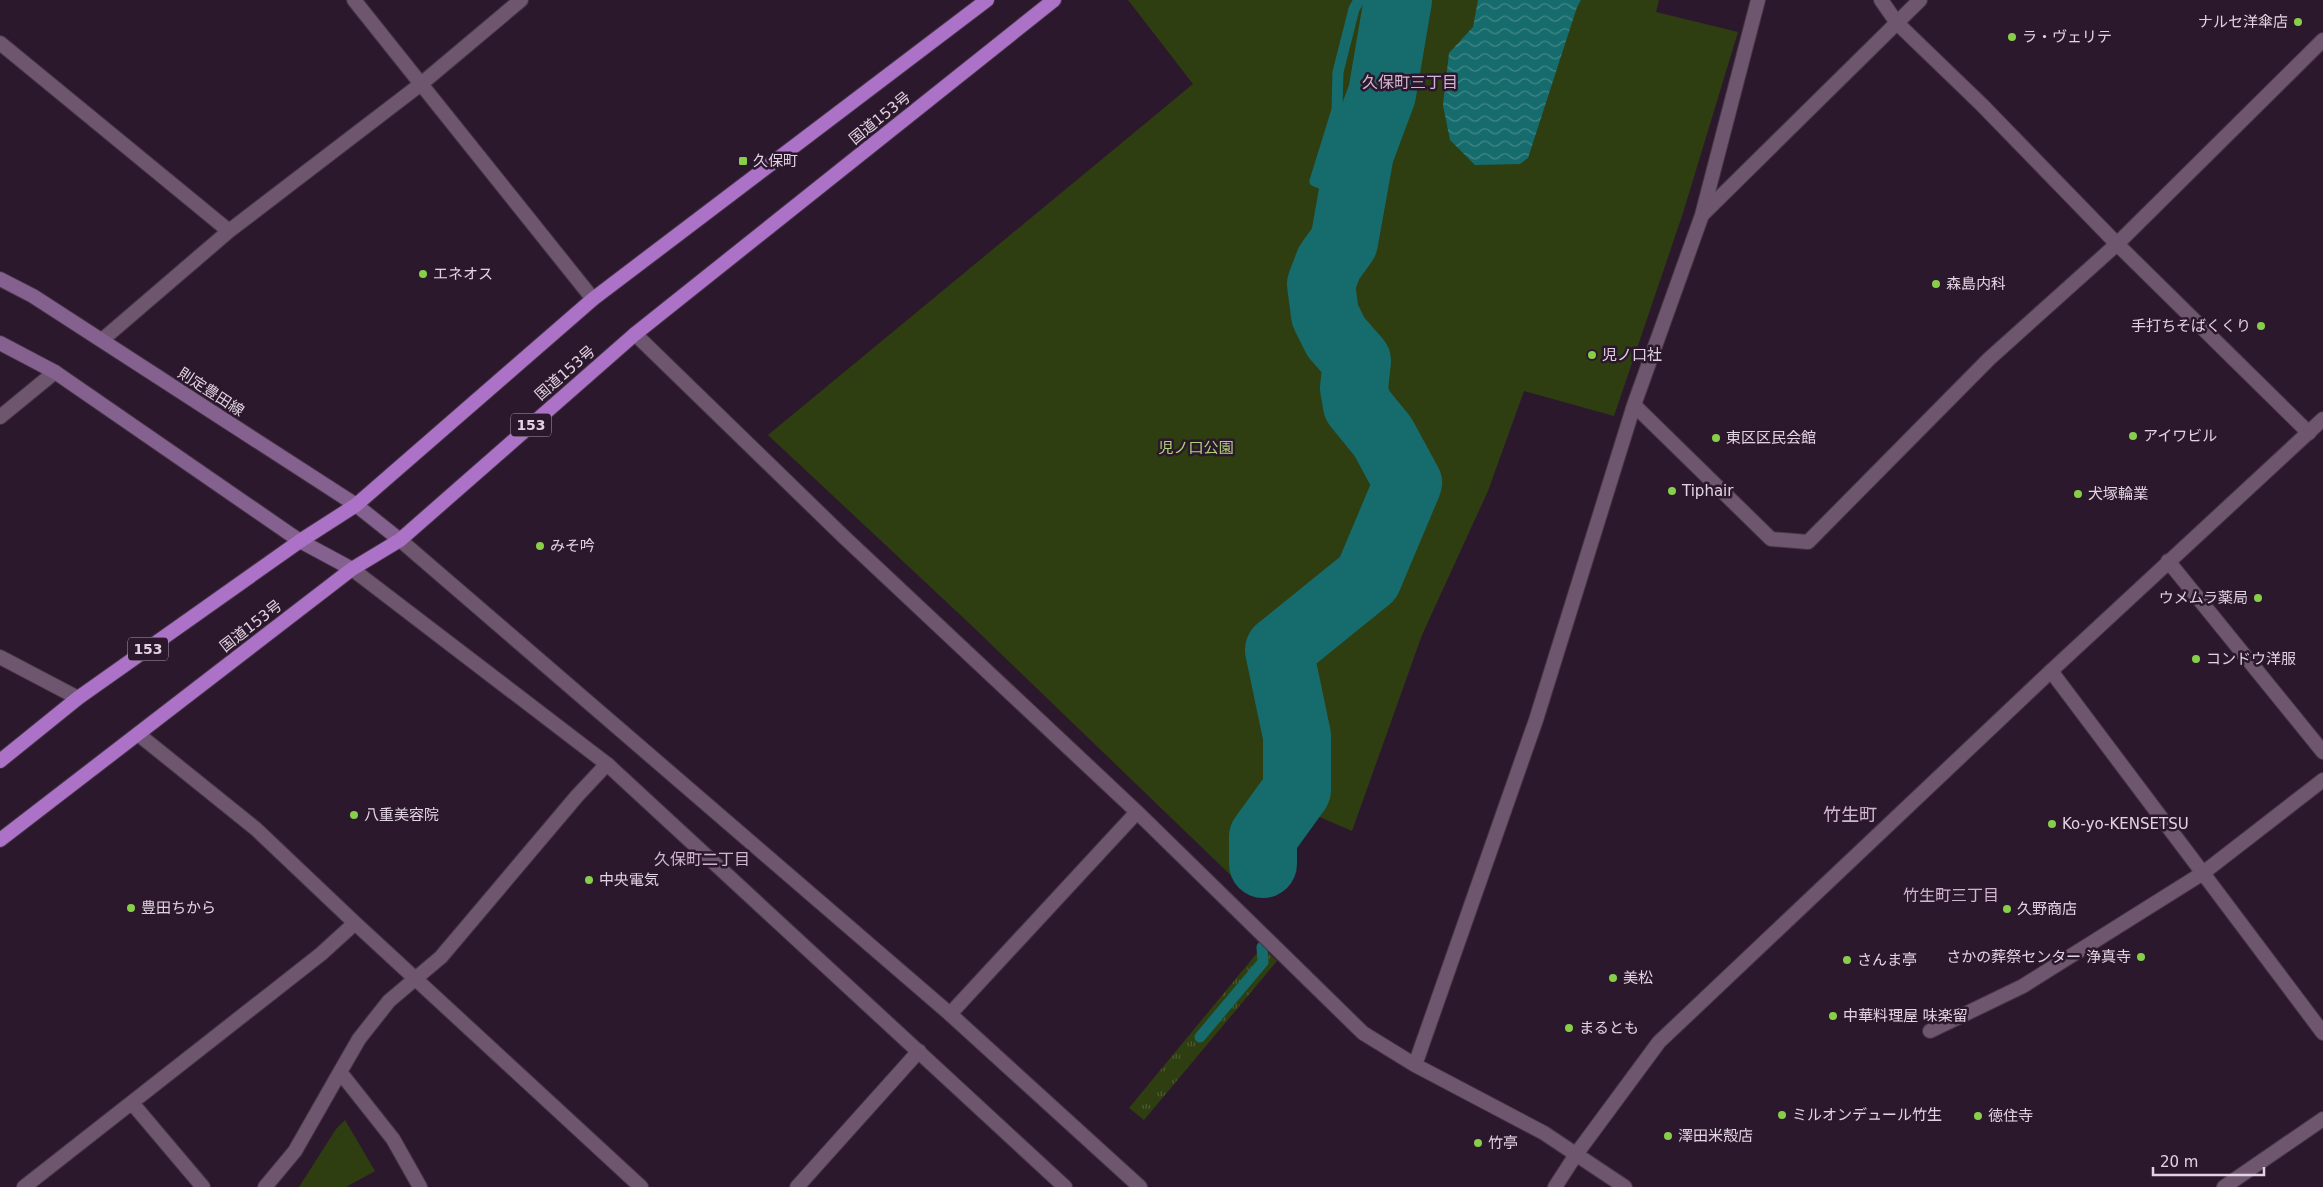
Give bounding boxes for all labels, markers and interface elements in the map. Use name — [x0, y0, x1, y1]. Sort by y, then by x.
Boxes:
place label: ナルセ洋傘店 — [2198, 13, 2288, 31]
marker: ナルセ洋傘店 — [2292, 16, 2304, 28]
place label: ラ・ヴェリテ — [2022, 28, 2112, 46]
marker: ラ・ヴェリテ — [2006, 31, 2018, 43]
district label: 久保町三丁目 — [1362, 73, 1458, 92]
street label: 国道153号 — [846, 88, 914, 148]
place label: 久保町 — [753, 152, 798, 170]
marker: 久保町 — [737, 155, 749, 167]
place label: エネオス — [433, 265, 493, 283]
marker: エネオス — [417, 268, 429, 280]
place label: 森島内科 — [1946, 275, 2006, 293]
marker: 森島内科 — [1930, 278, 1942, 290]
place label: 手打ちそばくくり — [2131, 317, 2251, 335]
marker: 手打ちそばくくり — [2255, 320, 2267, 332]
street label: 国道153号 — [531, 342, 599, 404]
place label: 児ノ口社 — [1602, 346, 1662, 364]
marker: 児ノ口社 — [1586, 349, 1598, 361]
street label: 則定豊田線 — [175, 364, 247, 420]
road number: 153 — [511, 414, 551, 436]
place label: アイワビル — [2143, 427, 2217, 445]
place label: 東区区民会館 — [1726, 429, 1816, 447]
marker: アイワビル — [2127, 430, 2139, 442]
marker: 東区区民会館 — [1710, 432, 1722, 444]
park label: 児ノ口公園 — [1158, 439, 1234, 457]
place label: Tiphair — [1681, 482, 1734, 500]
marker: Tiphair — [1666, 485, 1678, 497]
place label: 犬塚輪業 — [2088, 485, 2148, 503]
marker: 犬塚輪業 — [2072, 488, 2084, 500]
place label: みそ吟 — [550, 537, 595, 555]
marker: みそ吟 — [534, 540, 546, 552]
place label: ウメムラ薬局 — [2159, 589, 2248, 607]
marker: ウメムラ薬局 — [2252, 592, 2264, 604]
street label: 国道153号 — [216, 596, 286, 656]
road number: 153 — [128, 638, 168, 661]
place label: コンドウ洋服 — [2206, 650, 2296, 668]
marker: コンドウ洋服 — [2190, 653, 2202, 665]
district label: 竹生町 — [1823, 804, 1877, 825]
place label: 八重美容院 — [364, 806, 439, 824]
marker: 八重美容院 — [348, 809, 360, 821]
place label: Ko-yo-KENSETSU — [2062, 815, 2189, 833]
marker: Ko-yo-KENSETSU — [2046, 818, 2058, 830]
district label: 久保町二丁目 — [654, 850, 750, 869]
place label: 中央電気 — [599, 871, 659, 889]
marker: 中央電気 — [583, 874, 595, 886]
district label: 竹生町三丁目 — [1903, 886, 1999, 905]
place label: 豊田ちから — [141, 899, 216, 917]
place label: 久野商店 — [2017, 900, 2077, 918]
marker: 豊田ちから — [125, 902, 137, 914]
marker: 久野商店 — [2001, 903, 2013, 915]
place label: さかの葬祭センター 浄真寺 — [1946, 948, 2131, 966]
place label: さんま亭 — [1857, 951, 1917, 969]
marker: さかの葬祭センター 浄真寺 — [2135, 951, 2147, 963]
marker: さんま亭 — [1841, 954, 1853, 966]
place label: 美松 — [1623, 969, 1653, 987]
marker: 美松 — [1607, 972, 1619, 984]
place label: 中華料理屋 味楽留 — [1843, 1007, 1968, 1025]
marker: 中華料理屋 味楽留 — [1827, 1010, 1839, 1022]
place label: まるとも — [1579, 1019, 1639, 1037]
marker: まるとも — [1563, 1022, 1575, 1034]
place label: ミルオンデュール竹生 — [1792, 1106, 1942, 1124]
place label: 徳住寺 — [1988, 1107, 2033, 1125]
marker: ミルオンデュール竹生 — [1776, 1109, 1788, 1121]
marker: 徳住寺 — [1972, 1110, 1984, 1122]
place label: 澤田米殻店 — [1678, 1127, 1753, 1145]
marker: 澤田米殻店 — [1662, 1130, 1674, 1142]
place label: 竹亭 — [1488, 1134, 1518, 1152]
marker: 竹亭 — [1472, 1137, 1484, 1149]
scale bar — [2153, 1144, 2264, 1176]
text: 20 m — [2160, 1153, 2198, 1171]

